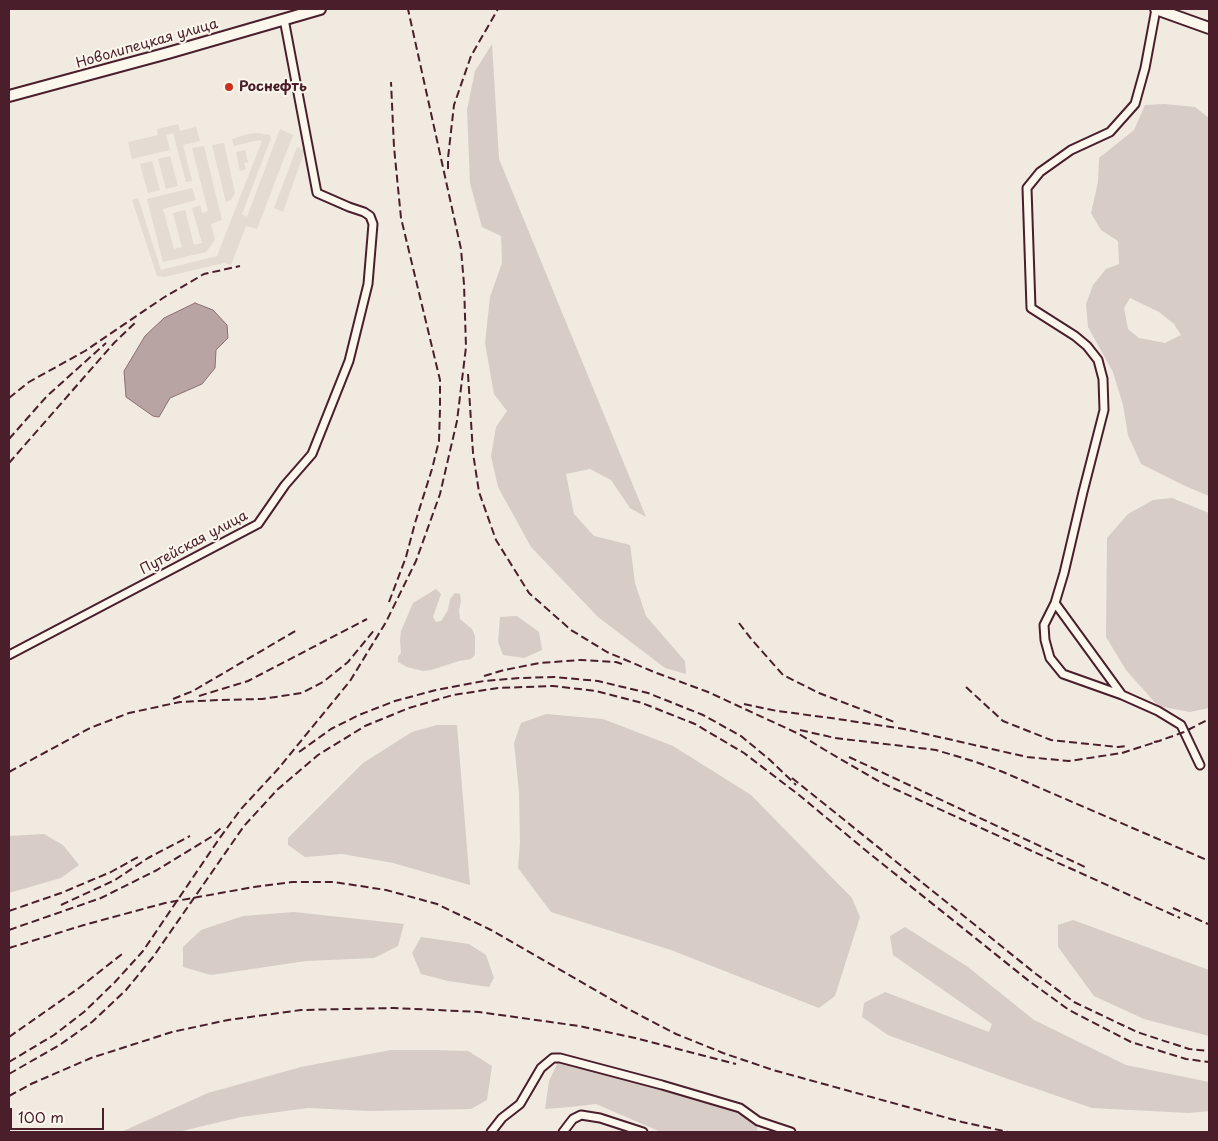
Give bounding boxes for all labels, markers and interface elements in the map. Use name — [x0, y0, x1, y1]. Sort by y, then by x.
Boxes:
street label: Новолипецкая улица — [74, 16, 220, 72]
place label: Роснефть — [239, 79, 307, 95]
marker: Роснефть — [223, 81, 235, 93]
street label: Путейская улица — [137, 508, 251, 578]
scale bar — [12, 1098, 106, 1130]
text: 100 m — [18, 1105, 64, 1128]

